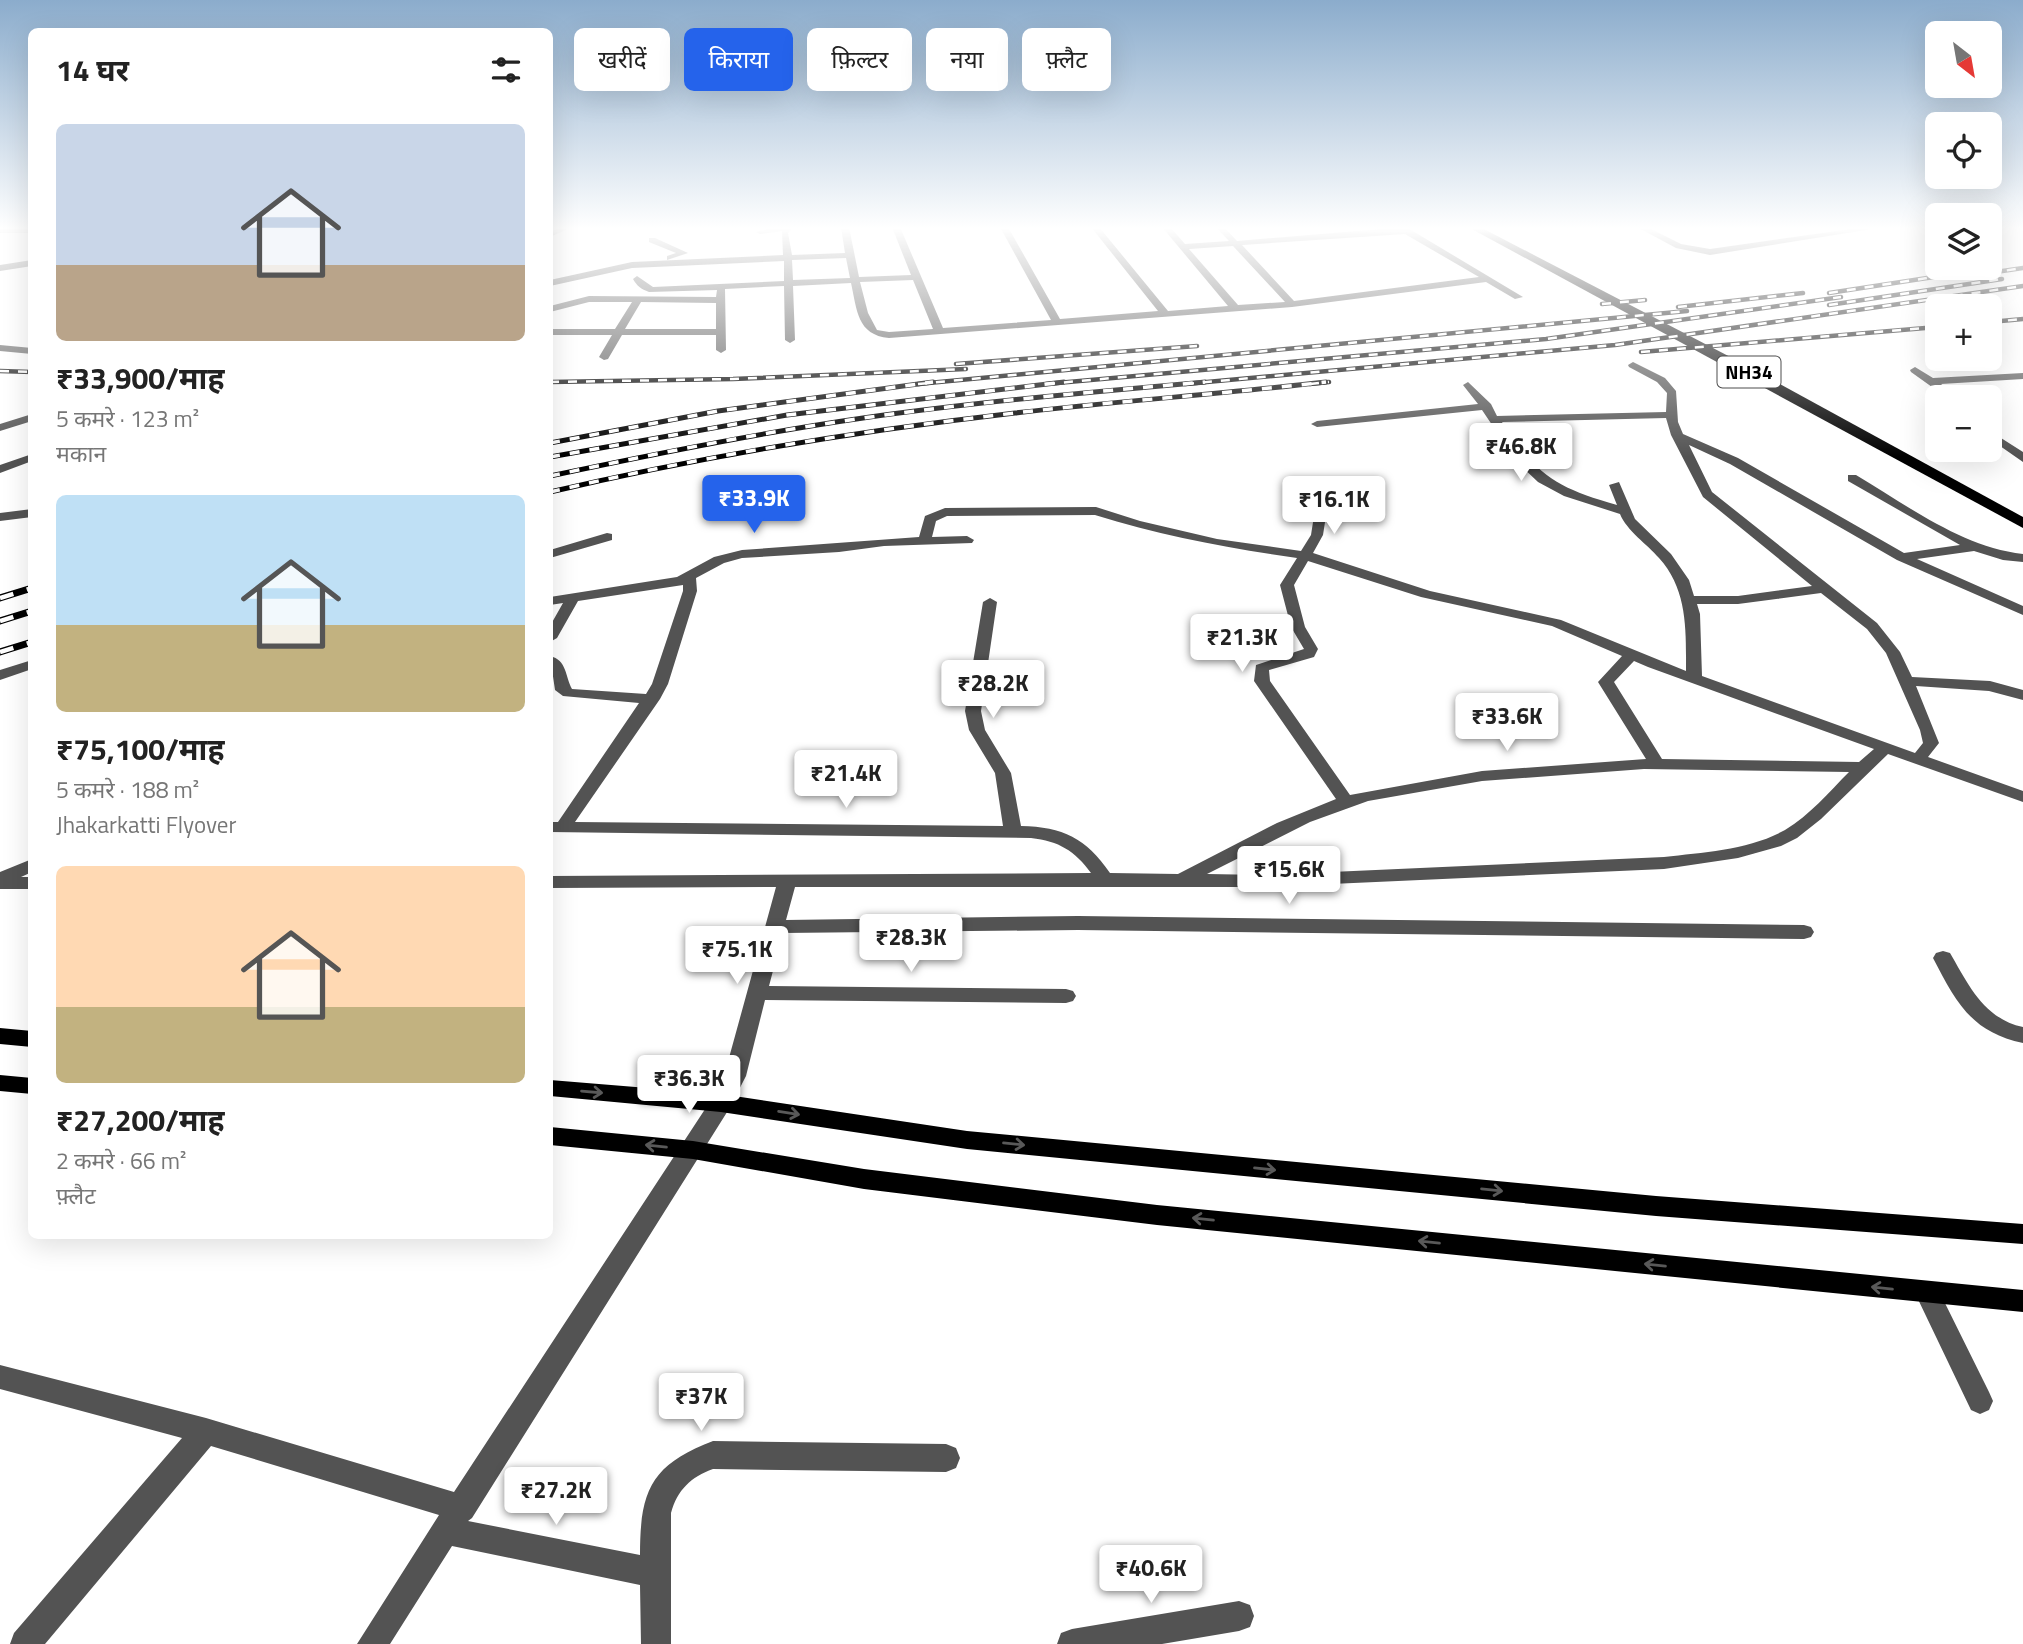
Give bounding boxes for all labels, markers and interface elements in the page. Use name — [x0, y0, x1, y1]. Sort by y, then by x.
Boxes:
north arrow — [1925, 21, 2002, 98]
map controls — [1925, 21, 2002, 462]
chip: खरीदें — [574, 28, 670, 91]
chip: किराया — [684, 28, 793, 91]
chip: फ़िल्टर — [807, 28, 912, 91]
chip: नया — [926, 28, 1008, 91]
chip: फ़्लैट — [1022, 28, 1111, 91]
text: 14 घर — [56, 47, 129, 93]
icon: filters — [487, 51, 525, 89]
button: locate — [1925, 112, 2002, 189]
icon: home — [228, 170, 354, 296]
button: layers — [1925, 203, 2002, 280]
button: + — [1925, 294, 2002, 371]
text: ₹33,900/माह — [56, 355, 224, 401]
road number: NH34 — [1718, 356, 1780, 388]
button: − — [1925, 385, 2002, 462]
text: 5 कमरे · 123 m² — [56, 401, 199, 436]
pin: ₹46.8K — [1464, 424, 1578, 483]
text: ₹46.8K — [1485, 428, 1557, 463]
text: मकान — [56, 436, 106, 471]
pin: ₹33.9K — [697, 476, 811, 535]
pin: ₹16.1K — [1277, 476, 1391, 536]
text: ₹33.9K — [718, 480, 790, 515]
text: ₹16.1K — [1298, 481, 1370, 516]
icon: home — [228, 541, 354, 667]
pin: ₹21.3K — [1185, 614, 1299, 674]
text: ₹21.3K — [1206, 619, 1278, 654]
pin: ₹28.2K — [936, 660, 1050, 720]
text: ₹28.2K — [957, 665, 1029, 700]
pin: ₹33.6K — [1450, 694, 1564, 753]
text: ₹33.6K — [1471, 698, 1543, 733]
text: ₹75,100/माह — [56, 726, 224, 772]
pin: ₹21.4K — [789, 750, 903, 810]
text: ₹21.4K — [810, 755, 882, 790]
text: 5 कमरे · 188 m² — [56, 772, 199, 807]
text: Jhakarkatti Flyover — [56, 807, 236, 842]
pin: ₹15.6K — [1232, 846, 1346, 906]
text: ₹15.6K — [1253, 851, 1325, 886]
icon: home — [228, 912, 354, 1038]
pin: ₹28.3K — [854, 914, 968, 974]
text: ₹28.3K — [875, 919, 947, 954]
pin: ₹75.1K — [680, 926, 794, 986]
text: ₹75.1K — [701, 931, 773, 966]
pin: ₹36.3K — [632, 1056, 746, 1115]
text: ₹36.3K — [653, 1060, 725, 1095]
one-way arrow — [580, 1086, 603, 1099]
text: ₹27,200/माह — [56, 1097, 224, 1143]
one-way arrow — [777, 1107, 800, 1120]
one-way arrow — [1002, 1138, 1025, 1151]
one-way arrow — [645, 1139, 668, 1152]
text: 2 कमरे · 66 m² — [56, 1143, 186, 1178]
one-way arrow — [1253, 1162, 1276, 1175]
text: फ़्लैट — [56, 1178, 96, 1213]
one-way arrow — [1480, 1184, 1502, 1197]
one-way arrow — [1192, 1213, 1215, 1226]
one-way arrow — [1418, 1236, 1441, 1249]
one-way arrow — [1645, 1258, 1667, 1271]
one-way arrow — [1871, 1281, 1894, 1294]
pin: ₹37K — [660, 1374, 742, 1433]
text: ₹37K — [675, 1378, 727, 1413]
pin: ₹27.2K — [499, 1468, 613, 1527]
text: ₹27.2K — [520, 1472, 592, 1507]
pin: ₹40.6K — [1094, 1546, 1208, 1605]
text: ₹40.6K — [1115, 1550, 1187, 1585]

